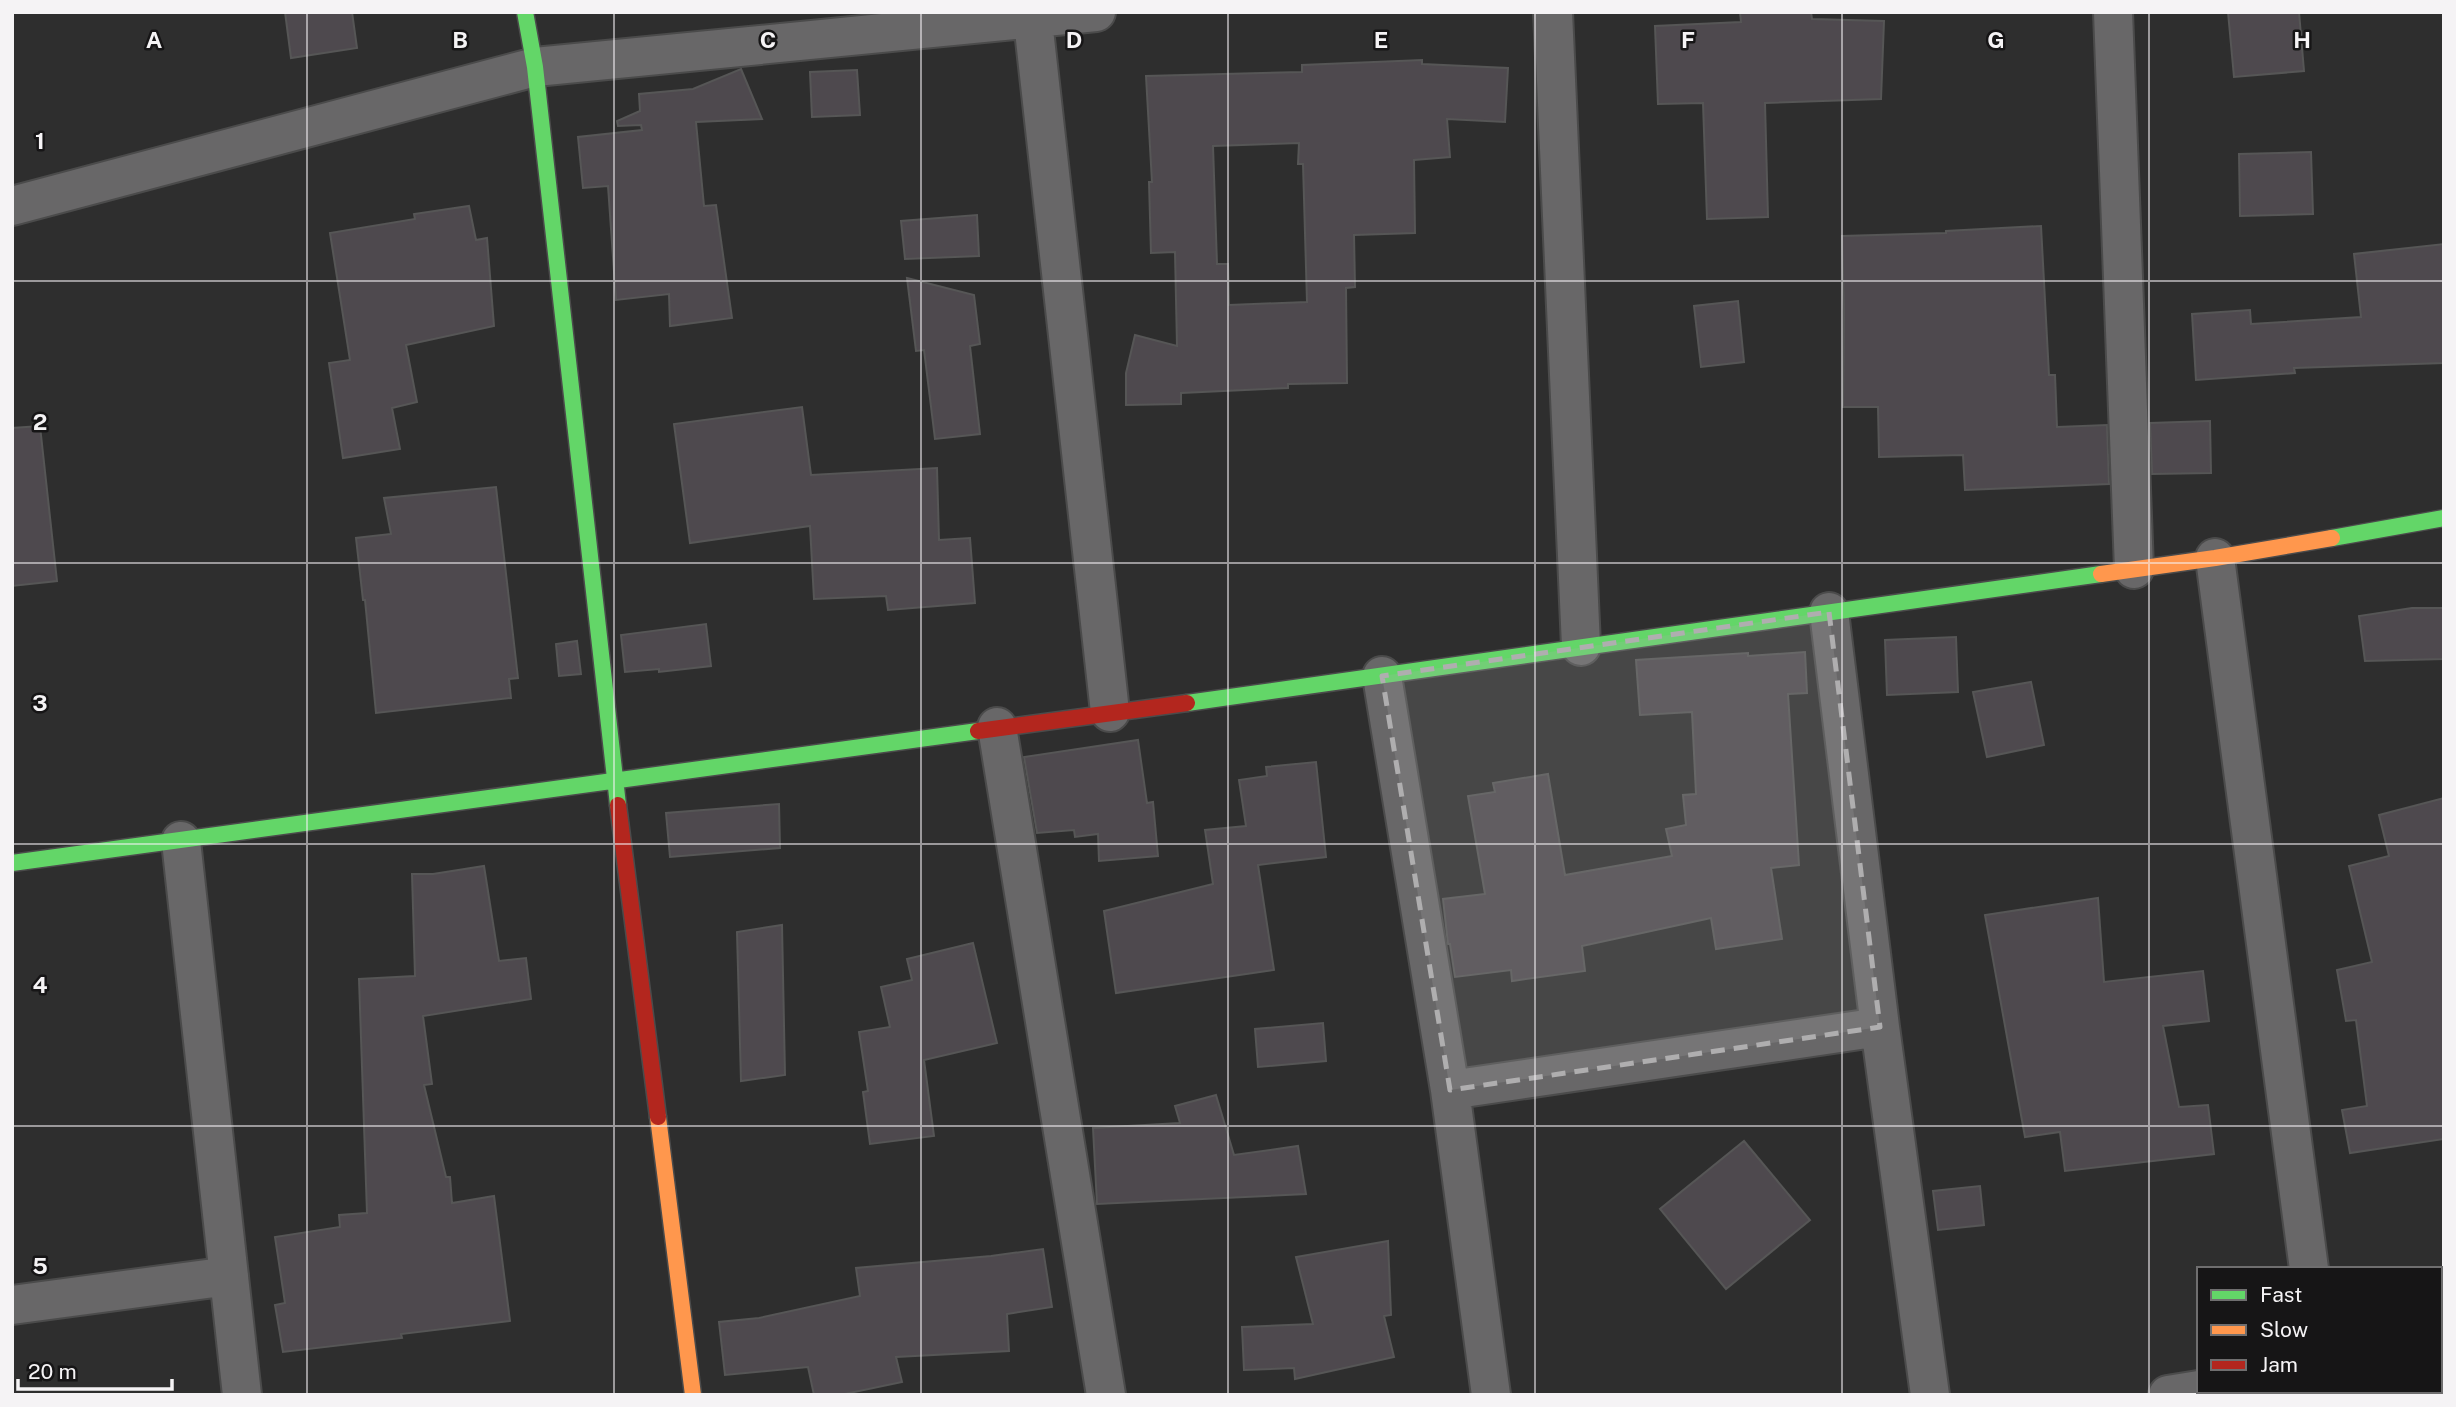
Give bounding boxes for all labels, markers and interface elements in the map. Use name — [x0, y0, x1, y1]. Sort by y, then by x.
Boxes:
text: A — [146, 26, 163, 53]
text: B — [452, 26, 468, 53]
text: C — [760, 26, 776, 53]
text: D — [1066, 26, 1082, 53]
text: E — [1374, 26, 1388, 53]
text: F — [1681, 26, 1695, 53]
text: G — [1987, 26, 2005, 53]
text: H — [2293, 26, 2311, 53]
text: 1 — [35, 127, 45, 154]
text: 2 — [33, 408, 47, 435]
text: 3 — [32, 689, 48, 716]
text: 4 — [32, 971, 48, 998]
text: 5 — [32, 1252, 48, 1279]
legend — [2197, 1267, 2442, 1393]
text: Fast — [2260, 1282, 2302, 1307]
text: Slow — [2260, 1317, 2308, 1342]
scale bar — [18, 1348, 172, 1392]
text: Jam — [2260, 1352, 2298, 1377]
text: 20 m — [28, 1359, 77, 1384]

